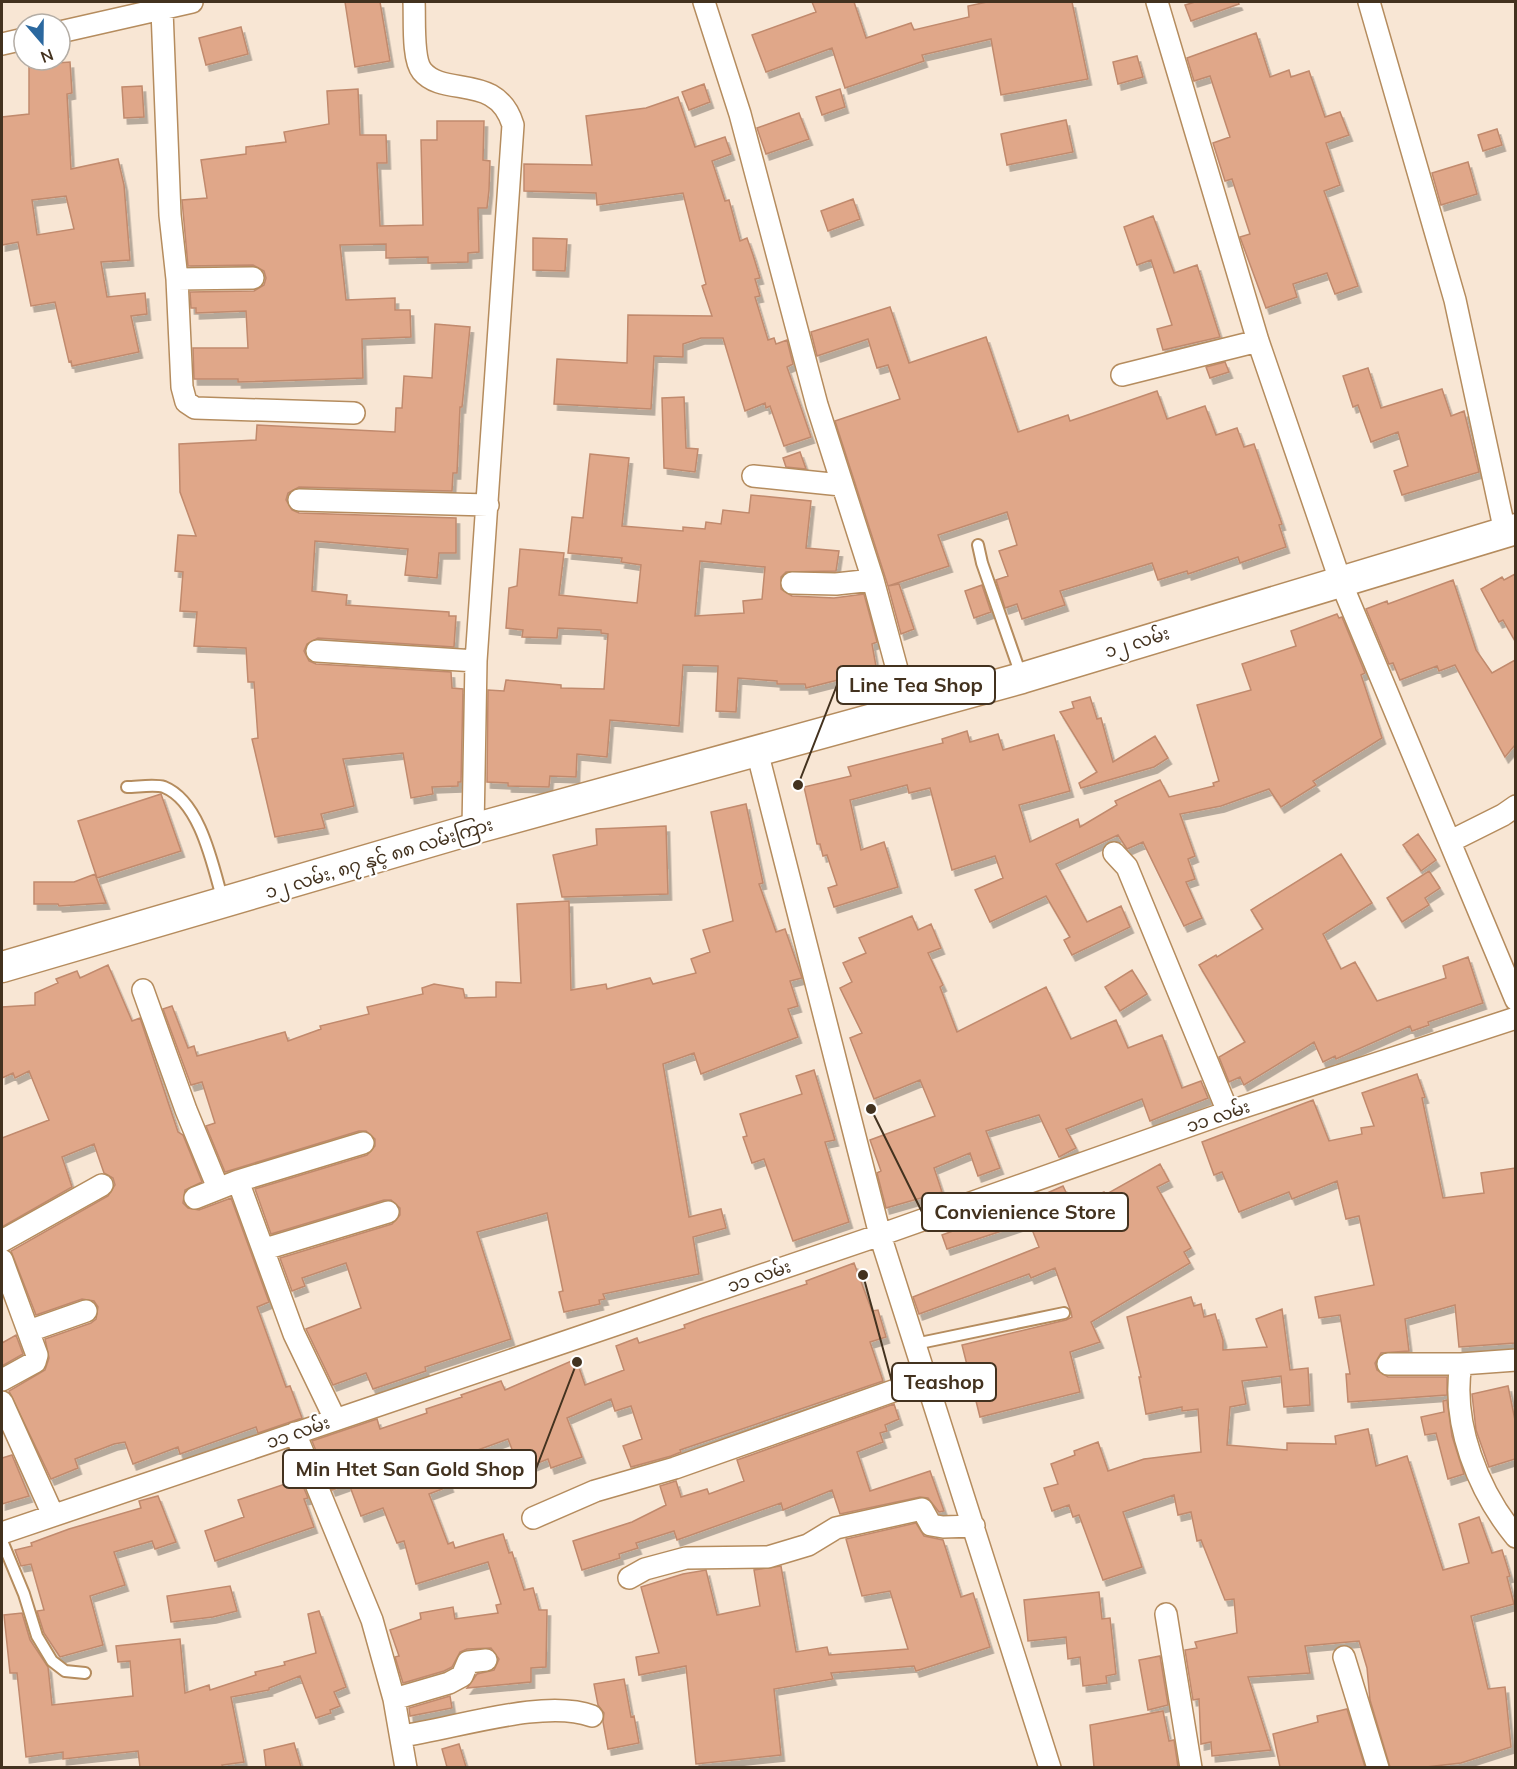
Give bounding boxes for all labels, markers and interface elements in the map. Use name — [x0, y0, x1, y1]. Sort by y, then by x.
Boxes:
north arrow — [12, 12, 72, 72]
text: N — [38, 45, 56, 68]
street label: ၁၂ လမ်း — [1101, 620, 1173, 667]
callout: Line Tea Shop — [837, 666, 995, 704]
text: Line Tea Shop — [849, 672, 983, 697]
street label: ၁၂ လမ်း, ၈၇ နှင့် ၈၈ လမ်းကြား — [262, 811, 497, 907]
street label: ၁၁ လမ်း — [1183, 1093, 1253, 1138]
callout: Convienience Store — [922, 1193, 1128, 1231]
text: Convienience Store — [934, 1199, 1116, 1224]
street label: ၁၁ လမ်း — [724, 1253, 794, 1298]
callout: Teashop — [892, 1363, 996, 1401]
text: Teashop — [904, 1369, 984, 1394]
street label: ၁၁ လမ်း — [263, 1409, 333, 1454]
callout: Min Htet San Gold Shop — [283, 1450, 536, 1488]
text: Min Htet San Gold Shop — [296, 1456, 524, 1481]

